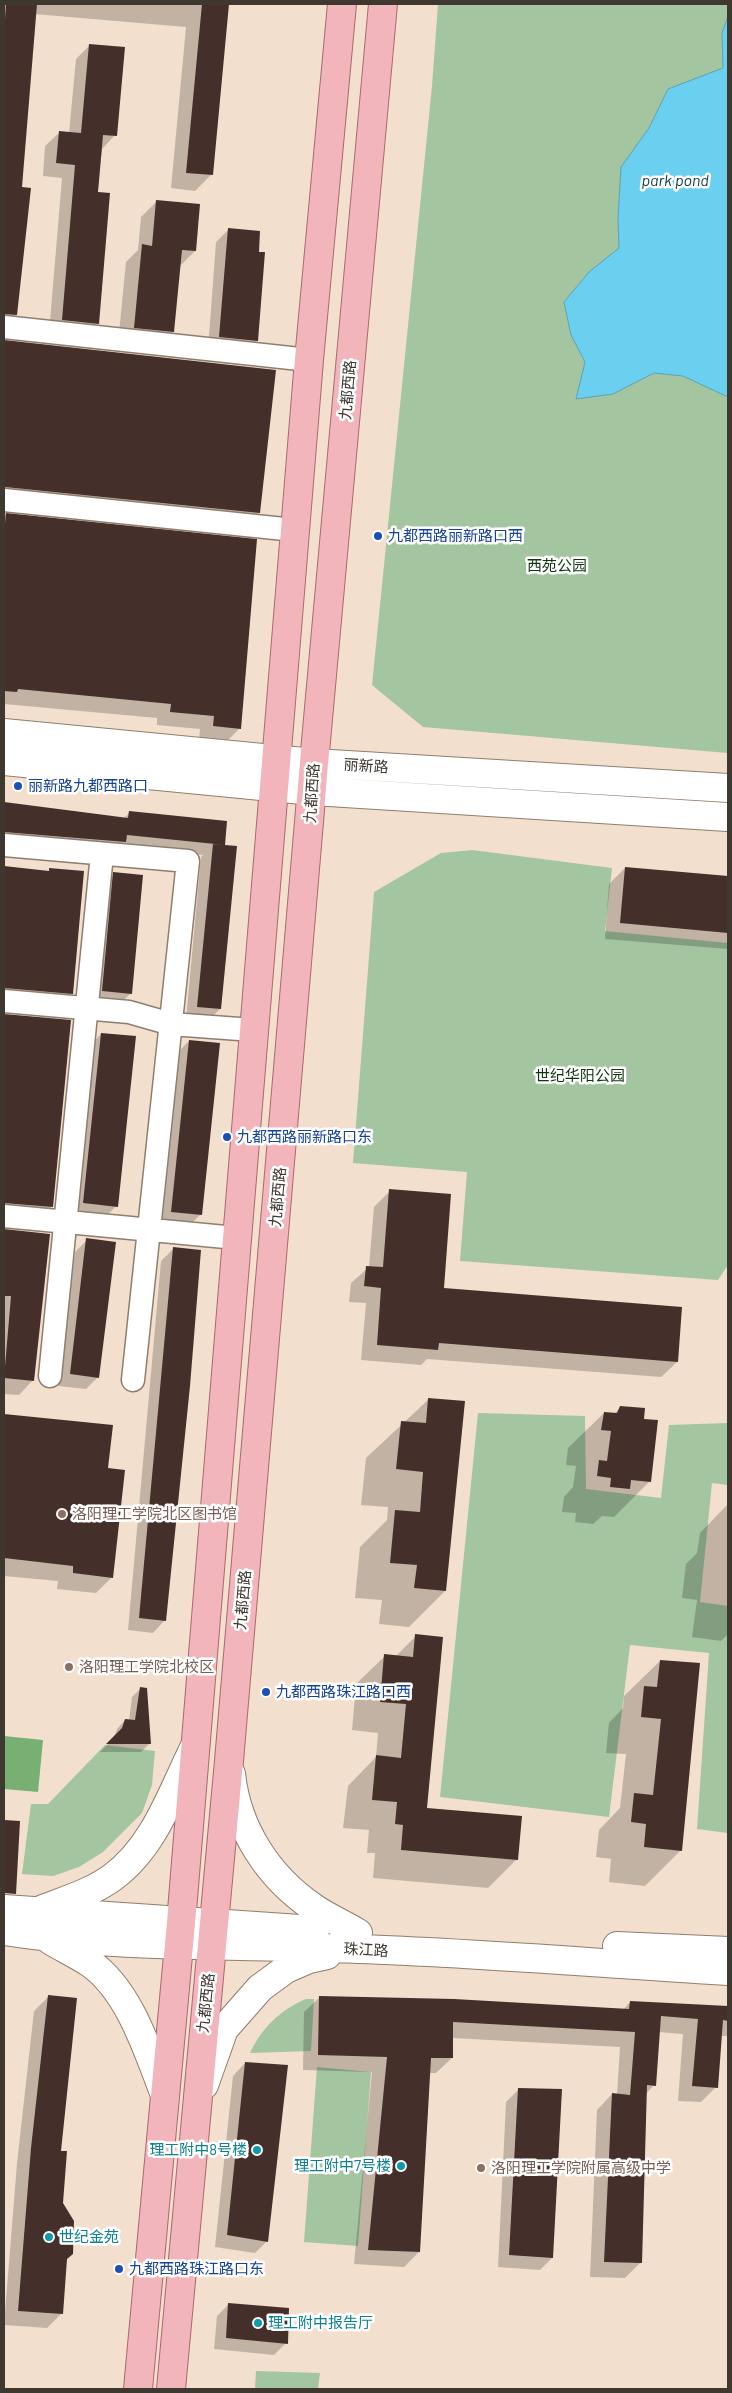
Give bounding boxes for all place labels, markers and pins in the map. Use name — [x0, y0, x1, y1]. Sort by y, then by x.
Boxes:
place label: 九都西路丽新路口西 — [388, 527, 523, 545]
marker: 九都西路丽新路口西 — [372, 530, 384, 542]
place label: 丽新路九都西路口 — [28, 777, 148, 795]
marker: 丽新路九都西路口 — [12, 780, 24, 792]
place label: 九都西路丽新路口东 — [237, 1128, 372, 1146]
marker: 九都西路丽新路口东 — [221, 1131, 233, 1143]
place label: 洛阳理工学院北区图书馆 — [72, 1505, 237, 1523]
marker: 洛阳理工学院北区图书馆 — [56, 1508, 68, 1520]
place label: 洛阳理工学院北校区 — [79, 1658, 214, 1676]
marker: 洛阳理工学院北校区 — [63, 1661, 75, 1673]
place label: 九都西路珠江路口西 — [276, 1683, 411, 1701]
marker: 九都西路珠江路口西 — [260, 1686, 272, 1698]
place label: 理工附中8号楼 — [149, 2141, 247, 2159]
marker: 理工附中8号楼 — [251, 2144, 263, 2156]
place label: 理工附中7号楼 — [294, 2157, 391, 2175]
place label: 洛阳理工学院附属高级中学 — [491, 2159, 671, 2177]
marker: 理工附中7号楼 — [395, 2160, 407, 2172]
marker: 洛阳理工学院附属高级中学 — [475, 2162, 487, 2174]
place label: 世纪金苑 — [59, 2228, 119, 2246]
marker: 世纪金苑 — [43, 2231, 55, 2243]
place label: 九都西路珠江路口东 — [129, 2260, 264, 2278]
marker: 九都西路珠江路口东 — [113, 2263, 125, 2275]
place label: 理工附中报告厅 — [268, 2314, 373, 2332]
marker: 理工附中报告厅 — [252, 2317, 264, 2329]

